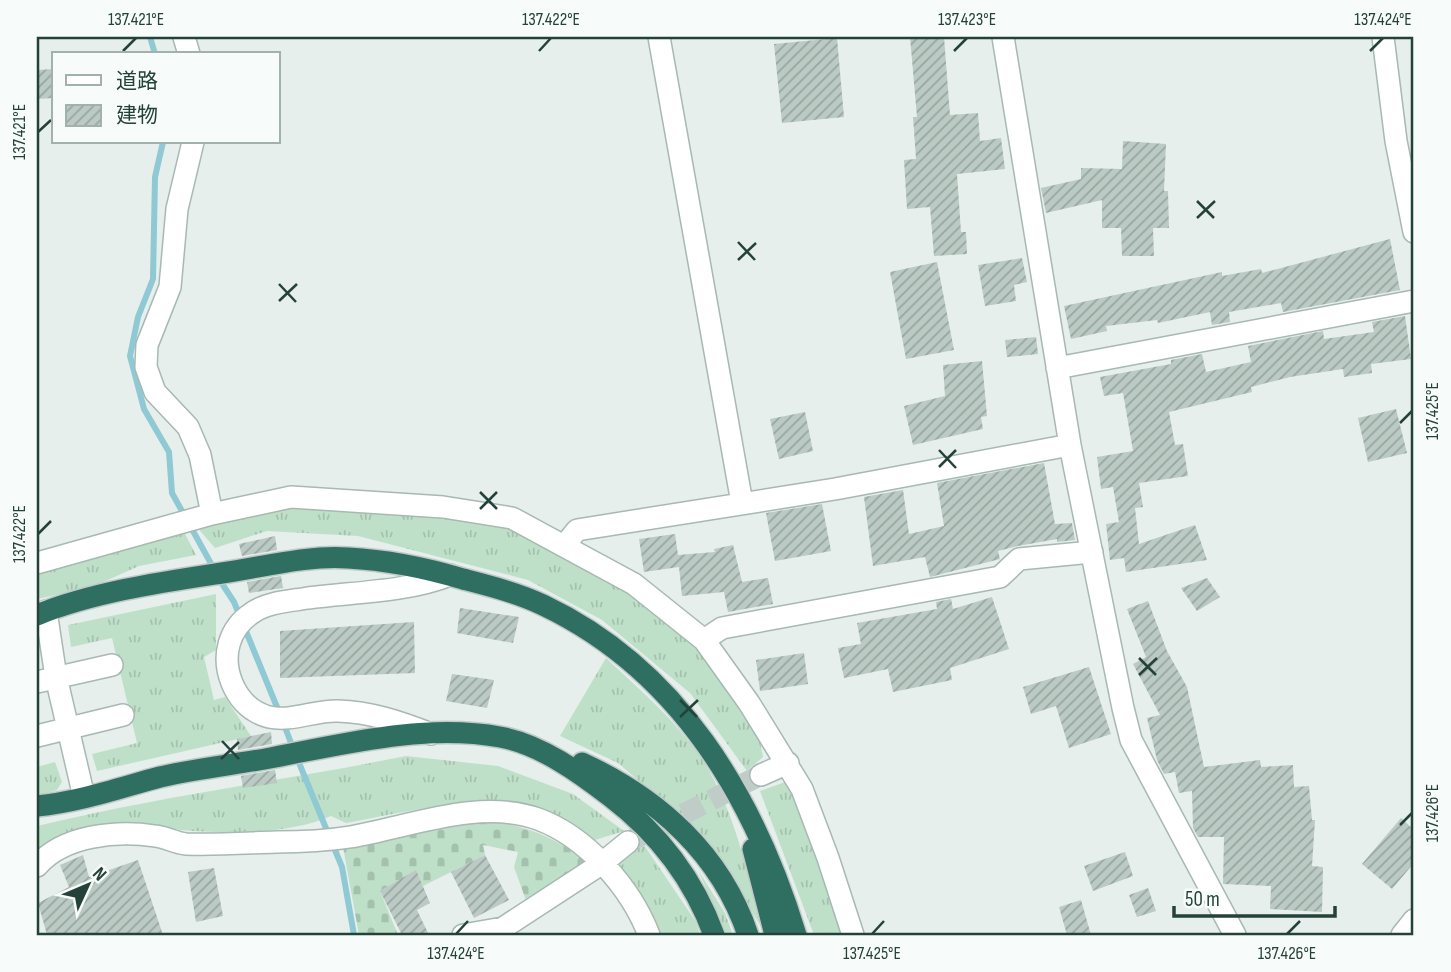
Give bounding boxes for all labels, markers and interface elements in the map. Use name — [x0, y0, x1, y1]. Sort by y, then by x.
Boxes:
text: 137.421°E — [108, 9, 164, 30]
text: 137.422°E — [522, 9, 580, 30]
text: 137.423°E — [938, 9, 996, 30]
text: 137.424°E — [1354, 9, 1412, 30]
legend — [52, 52, 280, 144]
text: 道路 — [116, 69, 158, 94]
text: 建物 — [116, 103, 158, 128]
text: 137.421°E — [9, 104, 30, 160]
text: 137.425°E — [1422, 382, 1443, 440]
text: 137.422°E — [9, 505, 30, 563]
text: 137.426°E — [1422, 784, 1443, 842]
north arrow — [52, 850, 122, 920]
text: N — [87, 863, 111, 886]
scale bar — [1174, 874, 1336, 918]
text: 50 m — [1185, 887, 1220, 912]
text: 137.424°E — [427, 943, 485, 964]
text: 137.425°E — [843, 943, 901, 964]
text: 137.426°E — [1258, 943, 1316, 964]

